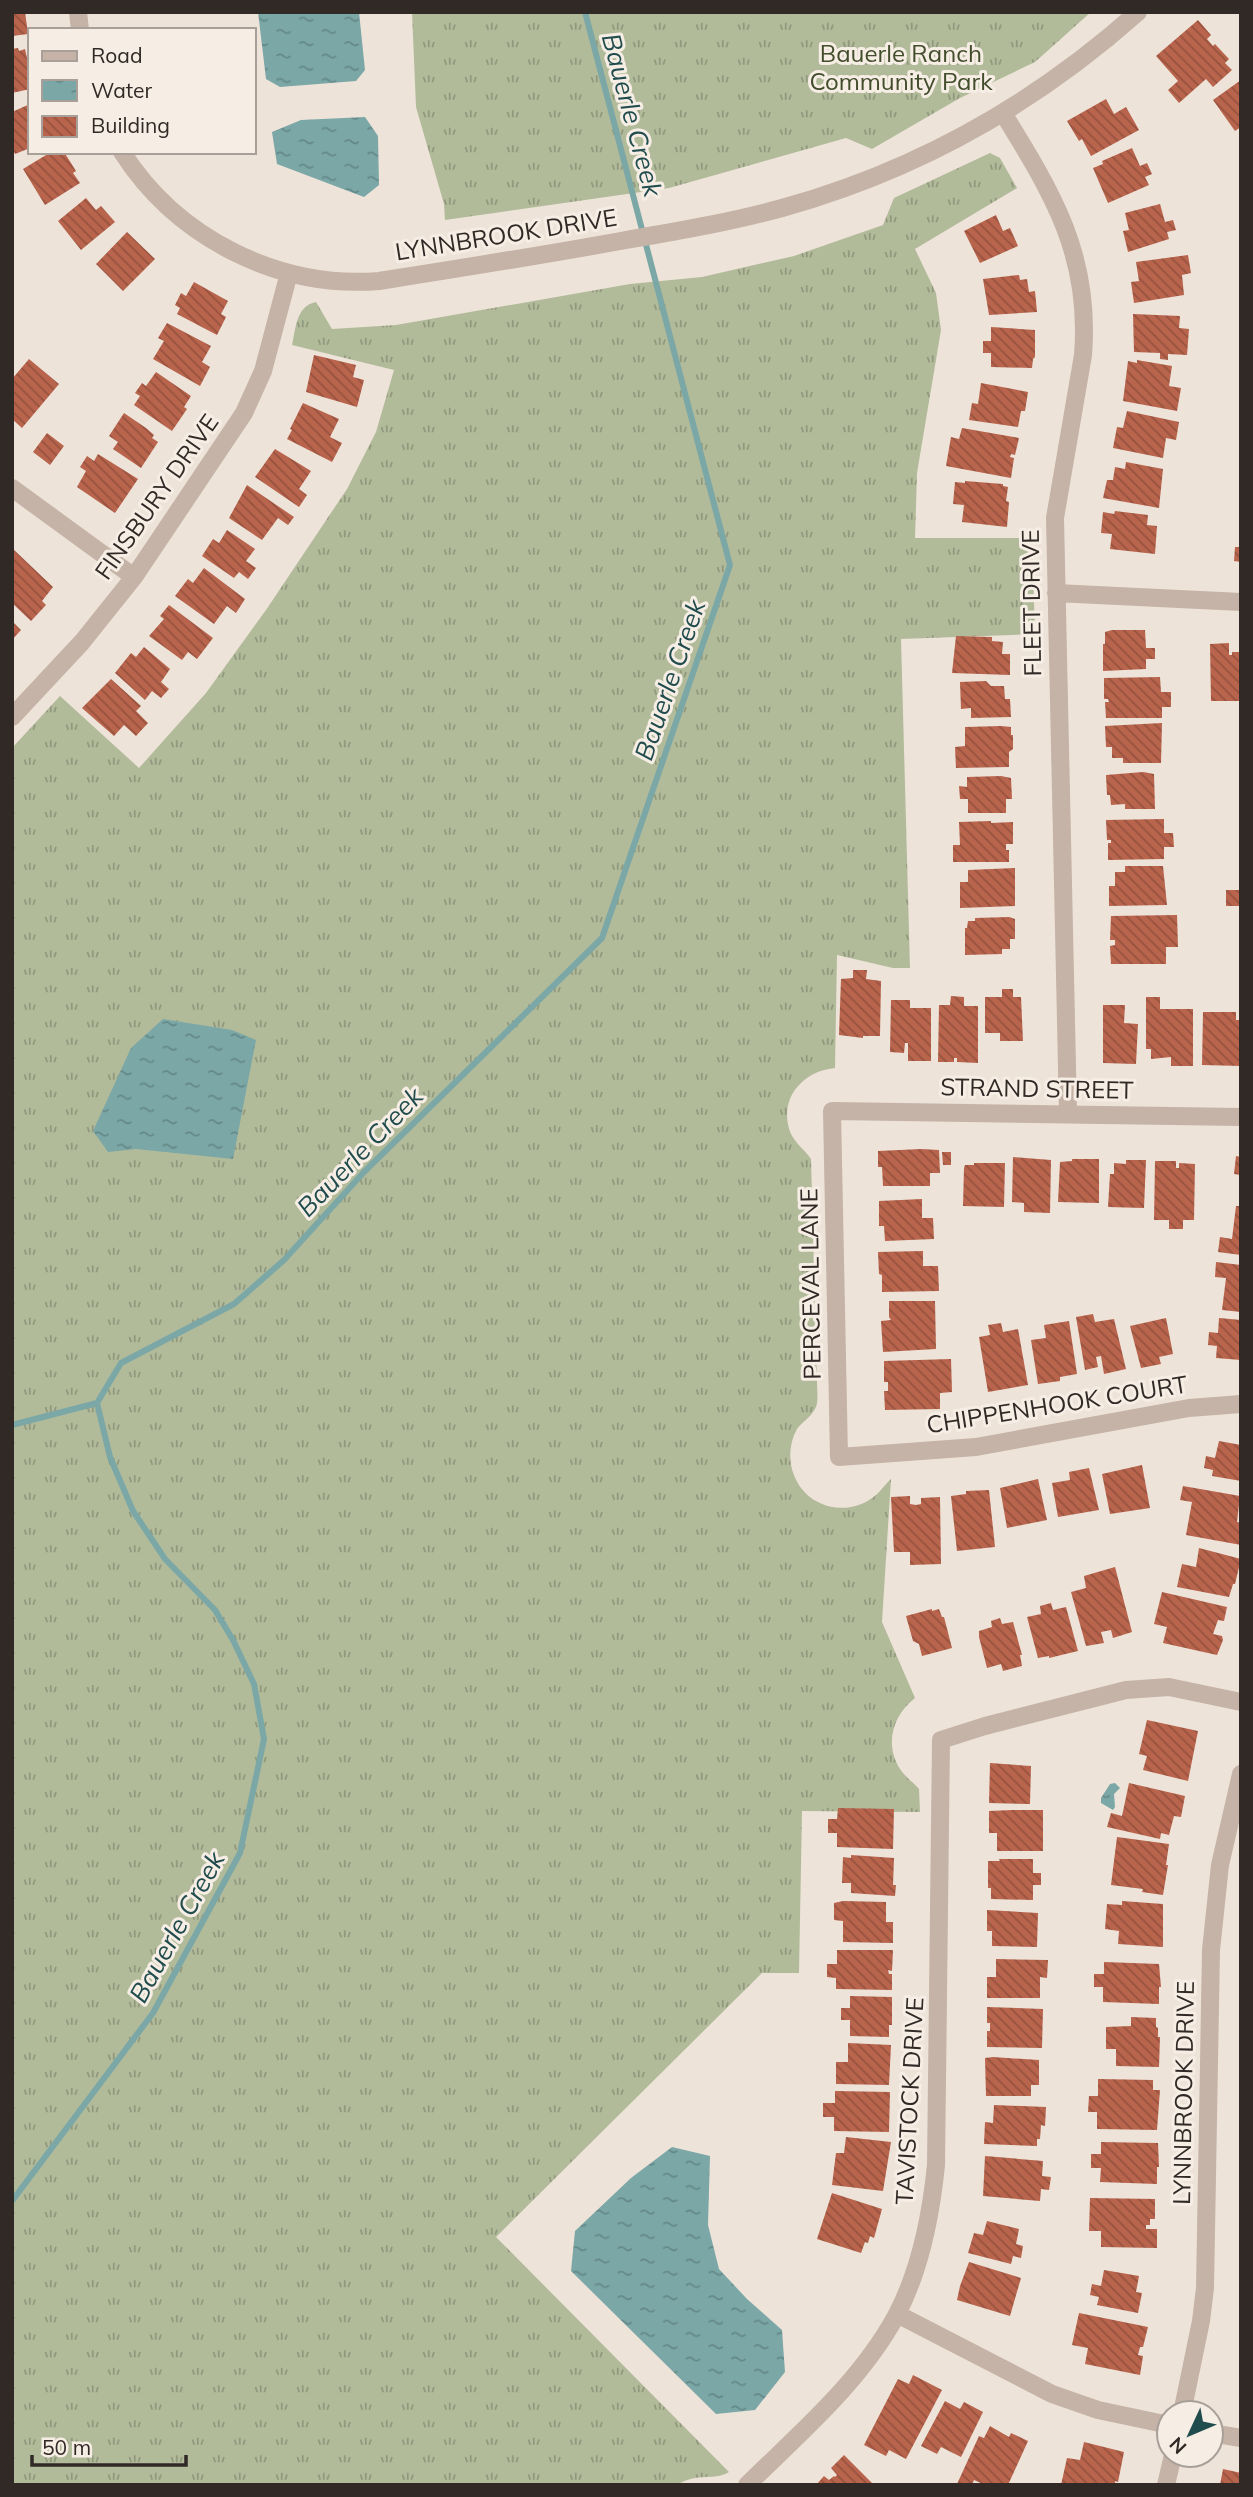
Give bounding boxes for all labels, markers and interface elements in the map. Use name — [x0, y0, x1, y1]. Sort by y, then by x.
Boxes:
legend — [28, 28, 256, 154]
water label: Bauerle Creek — [595, 30, 670, 201]
park label: Bauerle Ranch Community Park — [809, 38, 993, 96]
text: Road — [91, 42, 142, 68]
text: Water — [91, 77, 152, 103]
text: Building — [91, 112, 170, 138]
street label: LYNNBROOK DRIVE — [393, 202, 619, 266]
street label: FINSBURY DRIVE — [88, 408, 224, 585]
street label: FLEET DRIVE — [1015, 529, 1047, 677]
water label: Bauerle Creek — [627, 595, 713, 764]
street label: STRAND STREET — [940, 1071, 1134, 1105]
water label: Bauerle Creek — [290, 1079, 430, 1223]
street label: PERCEVAL LANE — [793, 1188, 827, 1380]
street label: CHIPPENHOOK COURT — [924, 1368, 1190, 1439]
water label: Bauerle Creek — [121, 1845, 232, 2008]
street label: LYNNBROOK DRIVE — [1166, 1981, 1200, 2205]
street label: TAVISTOCK DRIVE — [889, 1996, 929, 2206]
north arrow — [1155, 2399, 1225, 2469]
scale bar — [32, 2424, 186, 2468]
text: N — [1164, 2432, 1191, 2459]
text: 50 m — [42, 2434, 91, 2460]

